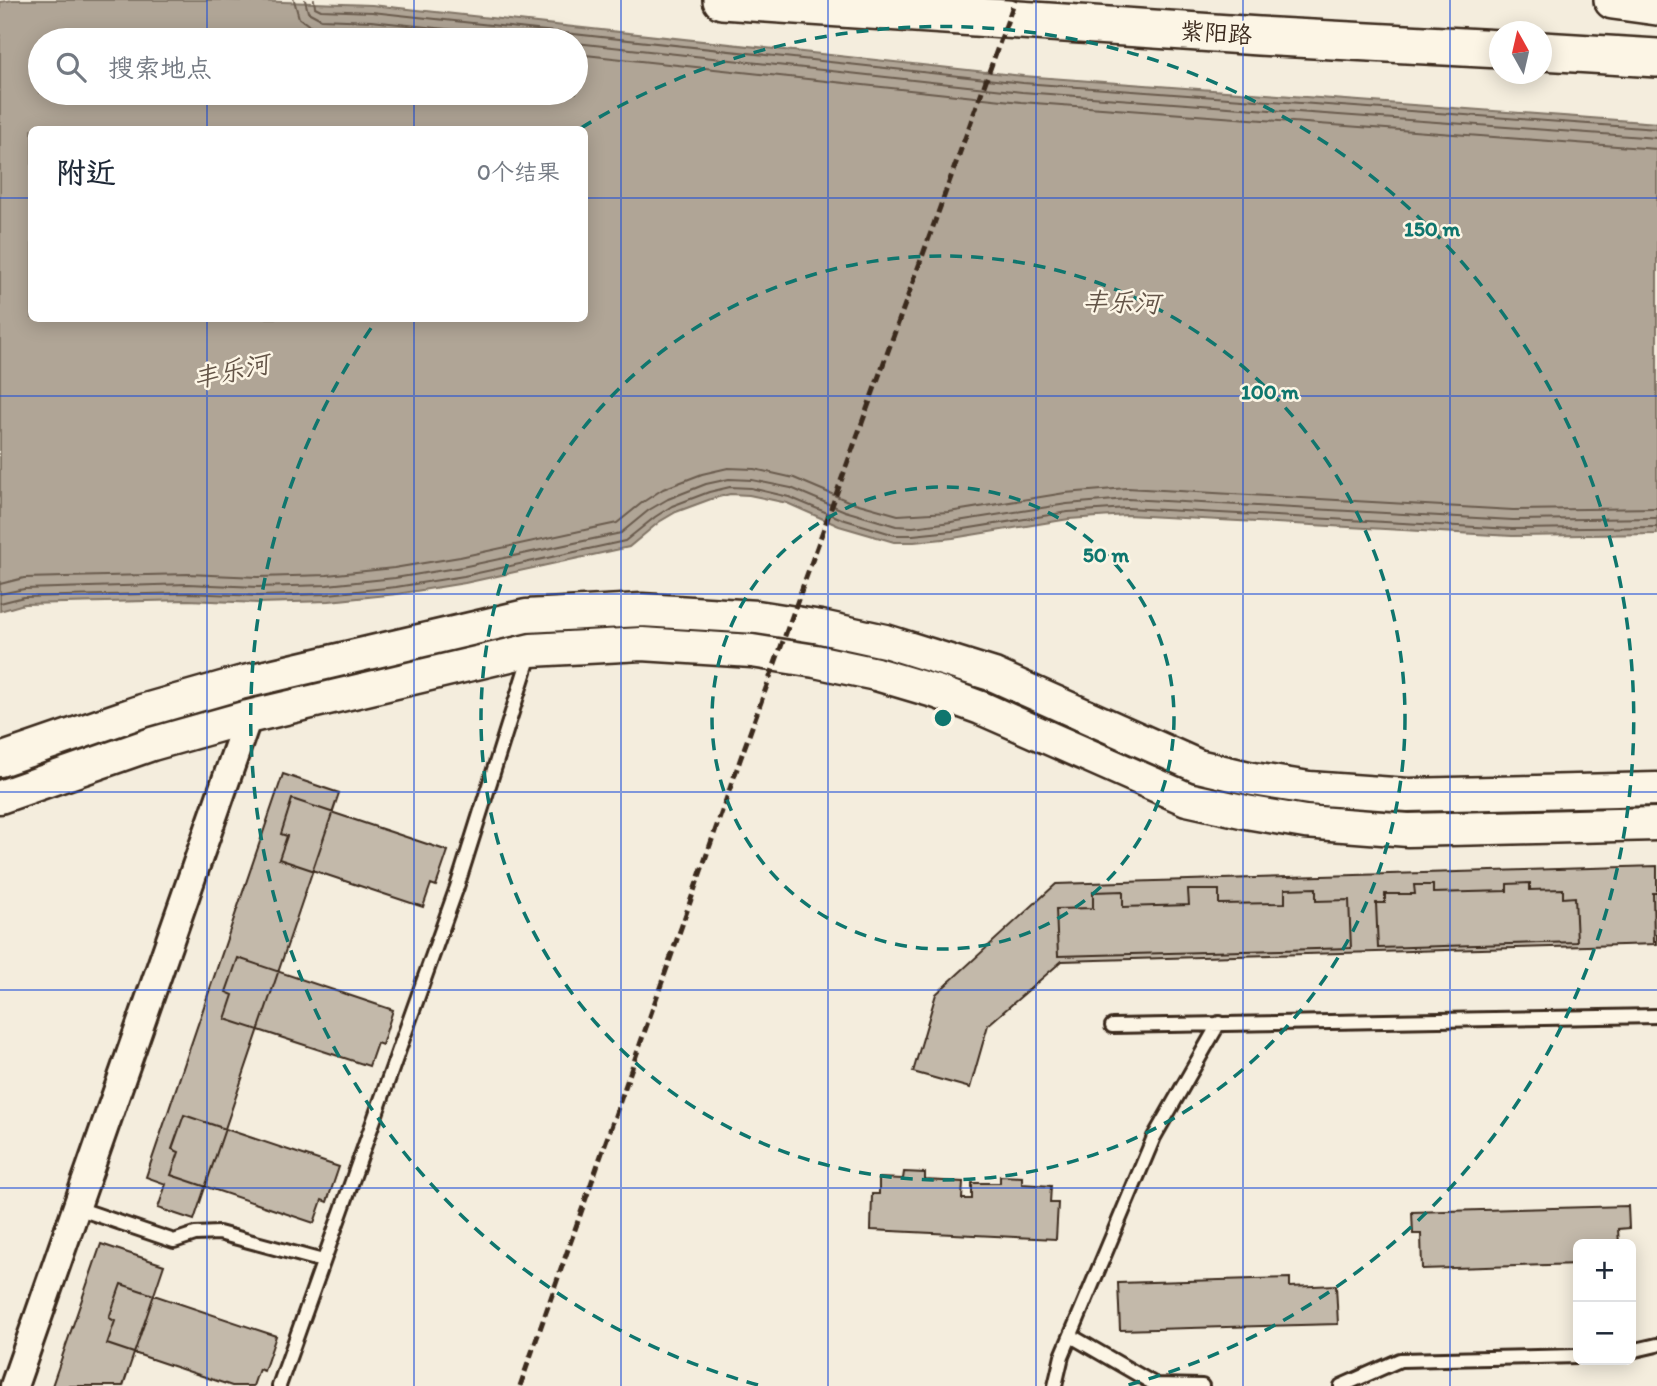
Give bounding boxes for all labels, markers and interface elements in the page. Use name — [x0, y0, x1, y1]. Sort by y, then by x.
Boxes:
street label: 紫阳路 — [1179, 16, 1253, 49]
north arrow — [1489, 21, 1552, 84]
search box — [28, 28, 588, 105]
icon: search — [52, 48, 90, 86]
text: 搜索地点 — [108, 52, 212, 84]
text: 附近 — [56, 154, 116, 191]
text: 0个结果 — [477, 158, 560, 186]
text: 150 m — [1404, 216, 1460, 241]
water label: 丰乐河 — [1081, 285, 1165, 319]
water label: 丰乐河 — [190, 346, 276, 395]
text: 100 m — [1241, 379, 1299, 404]
text: 50 m — [1083, 542, 1130, 567]
centre of rings — [931, 706, 955, 730]
map controls — [1573, 1239, 1636, 1365]
button: + — [1573, 1239, 1636, 1302]
button: − — [1573, 1302, 1636, 1365]

